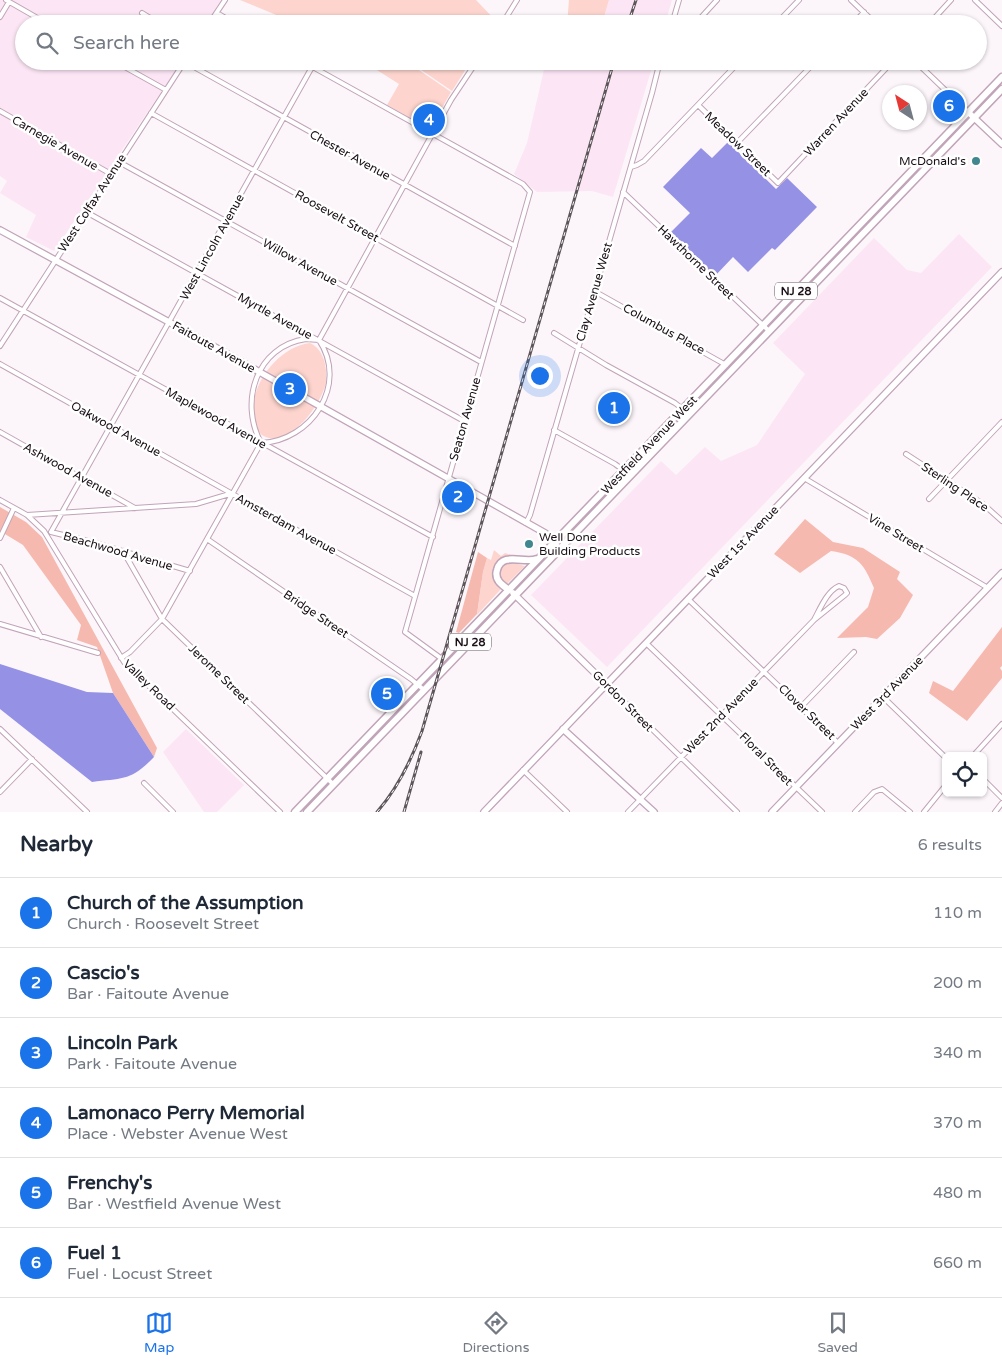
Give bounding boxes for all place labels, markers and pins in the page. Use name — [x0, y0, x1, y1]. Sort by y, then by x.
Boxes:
pin: 6 — [933, 87, 965, 125]
pin: 4 — [413, 101, 445, 139]
place label: McDonald's — [899, 154, 966, 168]
marker: McDonald's — [970, 155, 982, 167]
pin: 3 — [274, 370, 306, 408]
pin: 1 — [598, 389, 630, 427]
pin: 2 — [442, 478, 474, 516]
place label: Well Done Building Products — [539, 530, 641, 558]
marker: Well Done Building Products — [523, 538, 535, 550]
pin: 5 — [371, 675, 403, 713]

